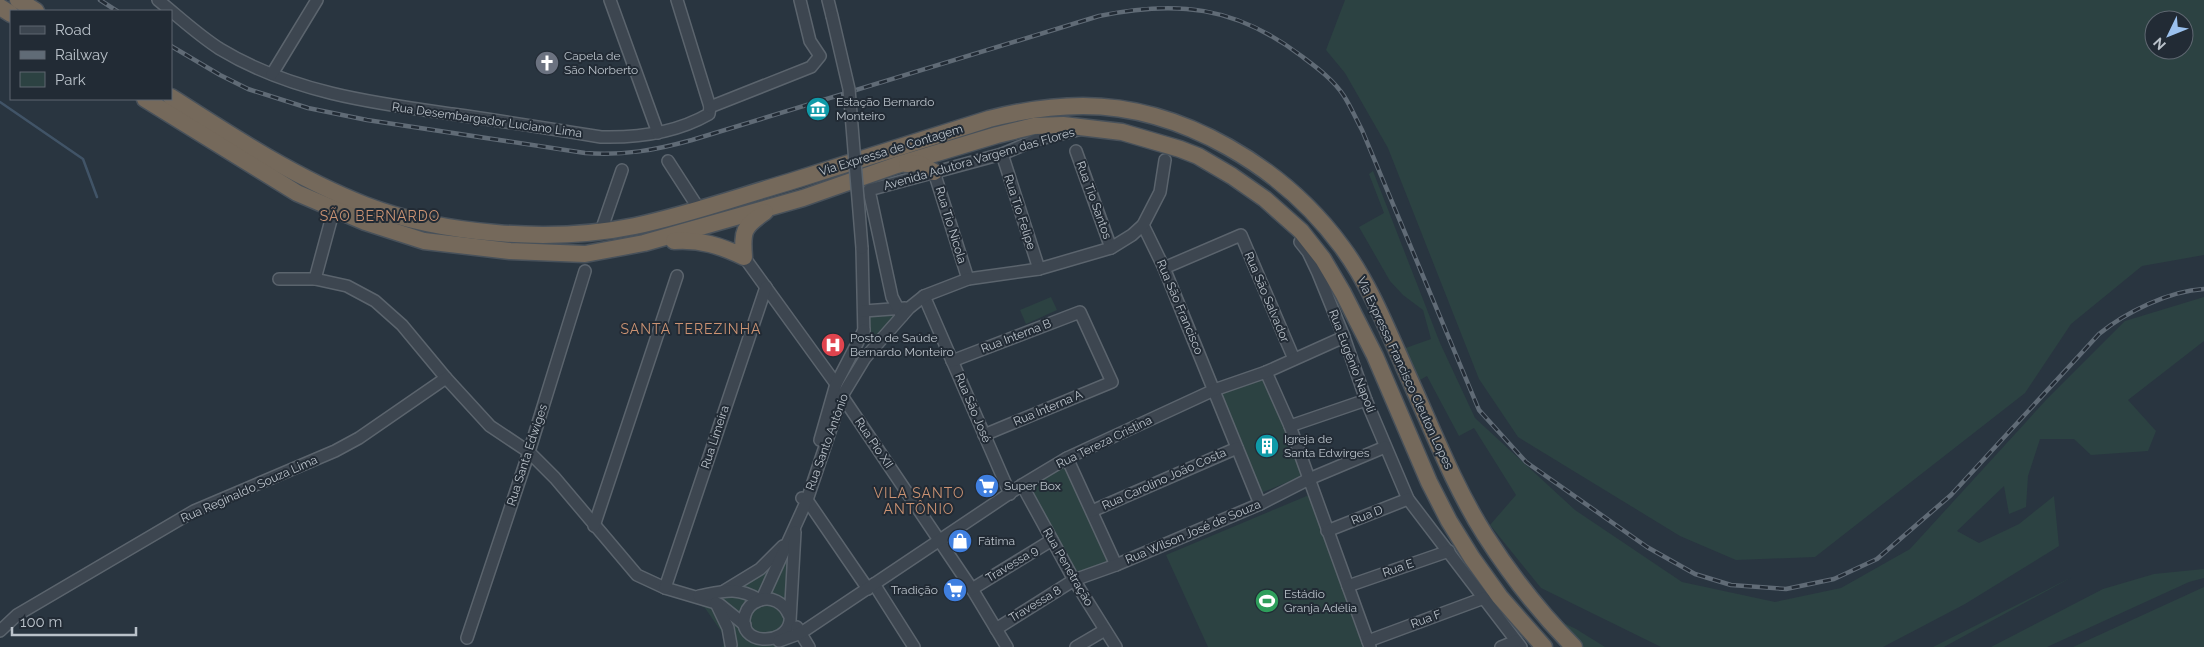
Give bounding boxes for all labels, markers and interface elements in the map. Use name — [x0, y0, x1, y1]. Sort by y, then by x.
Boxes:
legend — [10, 10, 172, 100]
north arrow — [2144, 10, 2194, 60]
text: Road — [55, 21, 91, 39]
text: N — [2150, 35, 2169, 53]
text: Railway — [55, 46, 108, 64]
place label: Capela de São Norberto — [564, 49, 638, 77]
church icon: Capela de São Norberto — [534, 50, 560, 76]
text: Park — [55, 71, 86, 89]
place label: Estação Bernardo Monteiro — [836, 95, 934, 123]
museum icon: Estação Bernardo Monteiro — [805, 96, 831, 122]
street label: Rua Desembargador Luciano Lima — [391, 100, 583, 140]
street label: Via Expressa de Contagem — [818, 121, 964, 179]
street label: Avenida Adutora Vargem das Flores — [882, 125, 1076, 193]
street label: Rua Tio Santos — [1073, 159, 1115, 241]
street label: Rua Tio Felipe — [1001, 173, 1039, 251]
street label: Rua Tio Nicola — [933, 185, 969, 265]
district label: SÃO BERNARDO — [320, 207, 440, 224]
street label: Rua São Salvador — [1242, 250, 1293, 345]
street label: Rua São Francisco — [1154, 258, 1206, 356]
street label: Via Expressa Francisco Cleuton Lopes — [1354, 275, 1456, 472]
street label: Rua Eugênio Napoli — [1326, 308, 1378, 414]
street label: Rua Interna B — [979, 316, 1053, 356]
district label: SANTA TEREZINHA — [621, 321, 761, 337]
place label: Posto de Saúde Bernardo Monteiro — [850, 331, 954, 359]
hospital icon: Posto de Saúde Bernardo Monteiro — [820, 332, 846, 358]
street label: Rua São José — [952, 371, 994, 445]
street label: Rua Interna A — [1011, 387, 1085, 429]
street label: Rua Santo Antônio — [803, 392, 851, 492]
street label: Rua Santa Edwiges — [504, 402, 550, 508]
street label: Rua Limeira — [698, 404, 732, 470]
street label: Rua Tereza Cristina — [1054, 413, 1154, 471]
street label: Rua Pio XII — [852, 415, 896, 471]
place label: Igreja de Santa Edwirges — [1284, 432, 1370, 460]
building icon: Igreja de Santa Edwirges — [1254, 433, 1280, 459]
street label: Rua Carolino João Costa — [1100, 445, 1228, 513]
street label: Rua Reginaldo Souza Lima — [179, 453, 319, 525]
supermarket icon: Super Box — [974, 473, 1000, 499]
place label: Super Box — [1004, 479, 1061, 493]
district label: VILA SANTO ANTÔNIO — [873, 485, 965, 517]
street label: Rua Wilson José de Souza — [1123, 497, 1263, 567]
street label: Rua D — [1349, 502, 1385, 527]
street label: Rua Penetração — [1040, 525, 1096, 609]
shop icon: Fátima — [947, 528, 973, 554]
place label: Fátima — [978, 534, 1015, 548]
street label: Travessa 9 — [983, 543, 1041, 585]
street label: Rua E — [1381, 556, 1415, 580]
supermarket icon: Tradição — [942, 577, 968, 603]
place label: Tradição — [891, 583, 938, 597]
street label: Travessa 8 — [1006, 583, 1064, 625]
place label: Estádio Granja Adélia — [1284, 587, 1357, 615]
sports icon: Estádio Granja Adélia — [1254, 588, 1280, 614]
scale bar — [12, 604, 136, 636]
street label: Rua F — [1409, 607, 1443, 631]
text: 100 m — [20, 613, 62, 631]

